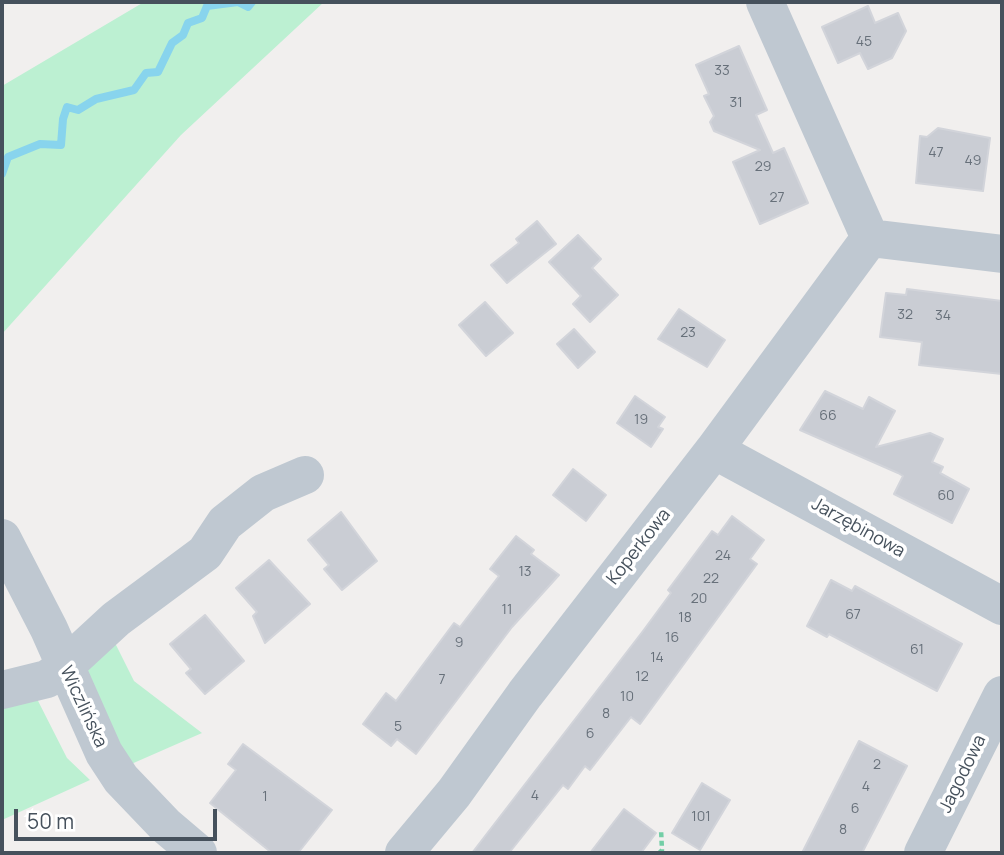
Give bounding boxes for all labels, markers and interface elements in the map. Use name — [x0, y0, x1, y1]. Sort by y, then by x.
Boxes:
house number: 45 — [856, 34, 872, 50]
house number: 33 — [714, 63, 730, 79]
house number: 31 — [729, 95, 743, 111]
house number: 47 — [928, 145, 944, 161]
house number: 49 — [965, 153, 981, 169]
house number: 29 — [755, 159, 771, 175]
house number: 27 — [769, 190, 785, 206]
house number: 32 — [897, 307, 913, 323]
house number: 34 — [935, 308, 951, 324]
house number: 23 — [680, 325, 696, 341]
house number: 66 — [819, 408, 837, 424]
house number: 19 — [634, 412, 648, 428]
house number: 60 — [937, 488, 955, 504]
street label: Jarzębinowa — [808, 493, 908, 563]
street label: Koperkowa — [603, 505, 675, 589]
house number: 24 — [715, 548, 731, 564]
house number: 13 — [518, 564, 532, 580]
house number: 22 — [703, 571, 719, 587]
house number: 20 — [691, 591, 707, 607]
house number: 11 — [502, 602, 512, 618]
house number: 67 — [845, 607, 861, 623]
house number: 18 — [678, 610, 692, 626]
house number: 16 — [665, 630, 679, 646]
house number: 9 — [455, 635, 463, 651]
house number: 61 — [910, 642, 924, 658]
house number: 14 — [650, 650, 664, 666]
street label: Wiczlińska — [55, 663, 111, 751]
house number: 12 — [635, 669, 649, 685]
house number: 7 — [438, 672, 446, 688]
house number: 10 — [620, 689, 634, 705]
house number: 8 — [602, 706, 610, 722]
house number: 5 — [394, 719, 402, 735]
house number: 6 — [586, 726, 594, 742]
street label: Jagodowa — [935, 732, 991, 816]
house number: 2 — [873, 757, 881, 773]
house number: 4 — [862, 779, 870, 795]
house number: 4 — [531, 788, 539, 804]
house number: 1 — [262, 789, 268, 805]
scale bar — [18, 796, 220, 840]
house number: 6 — [851, 801, 859, 817]
text: 50 m — [27, 807, 74, 835]
house number: 101 — [691, 809, 711, 825]
house number: 8 — [839, 822, 847, 838]

